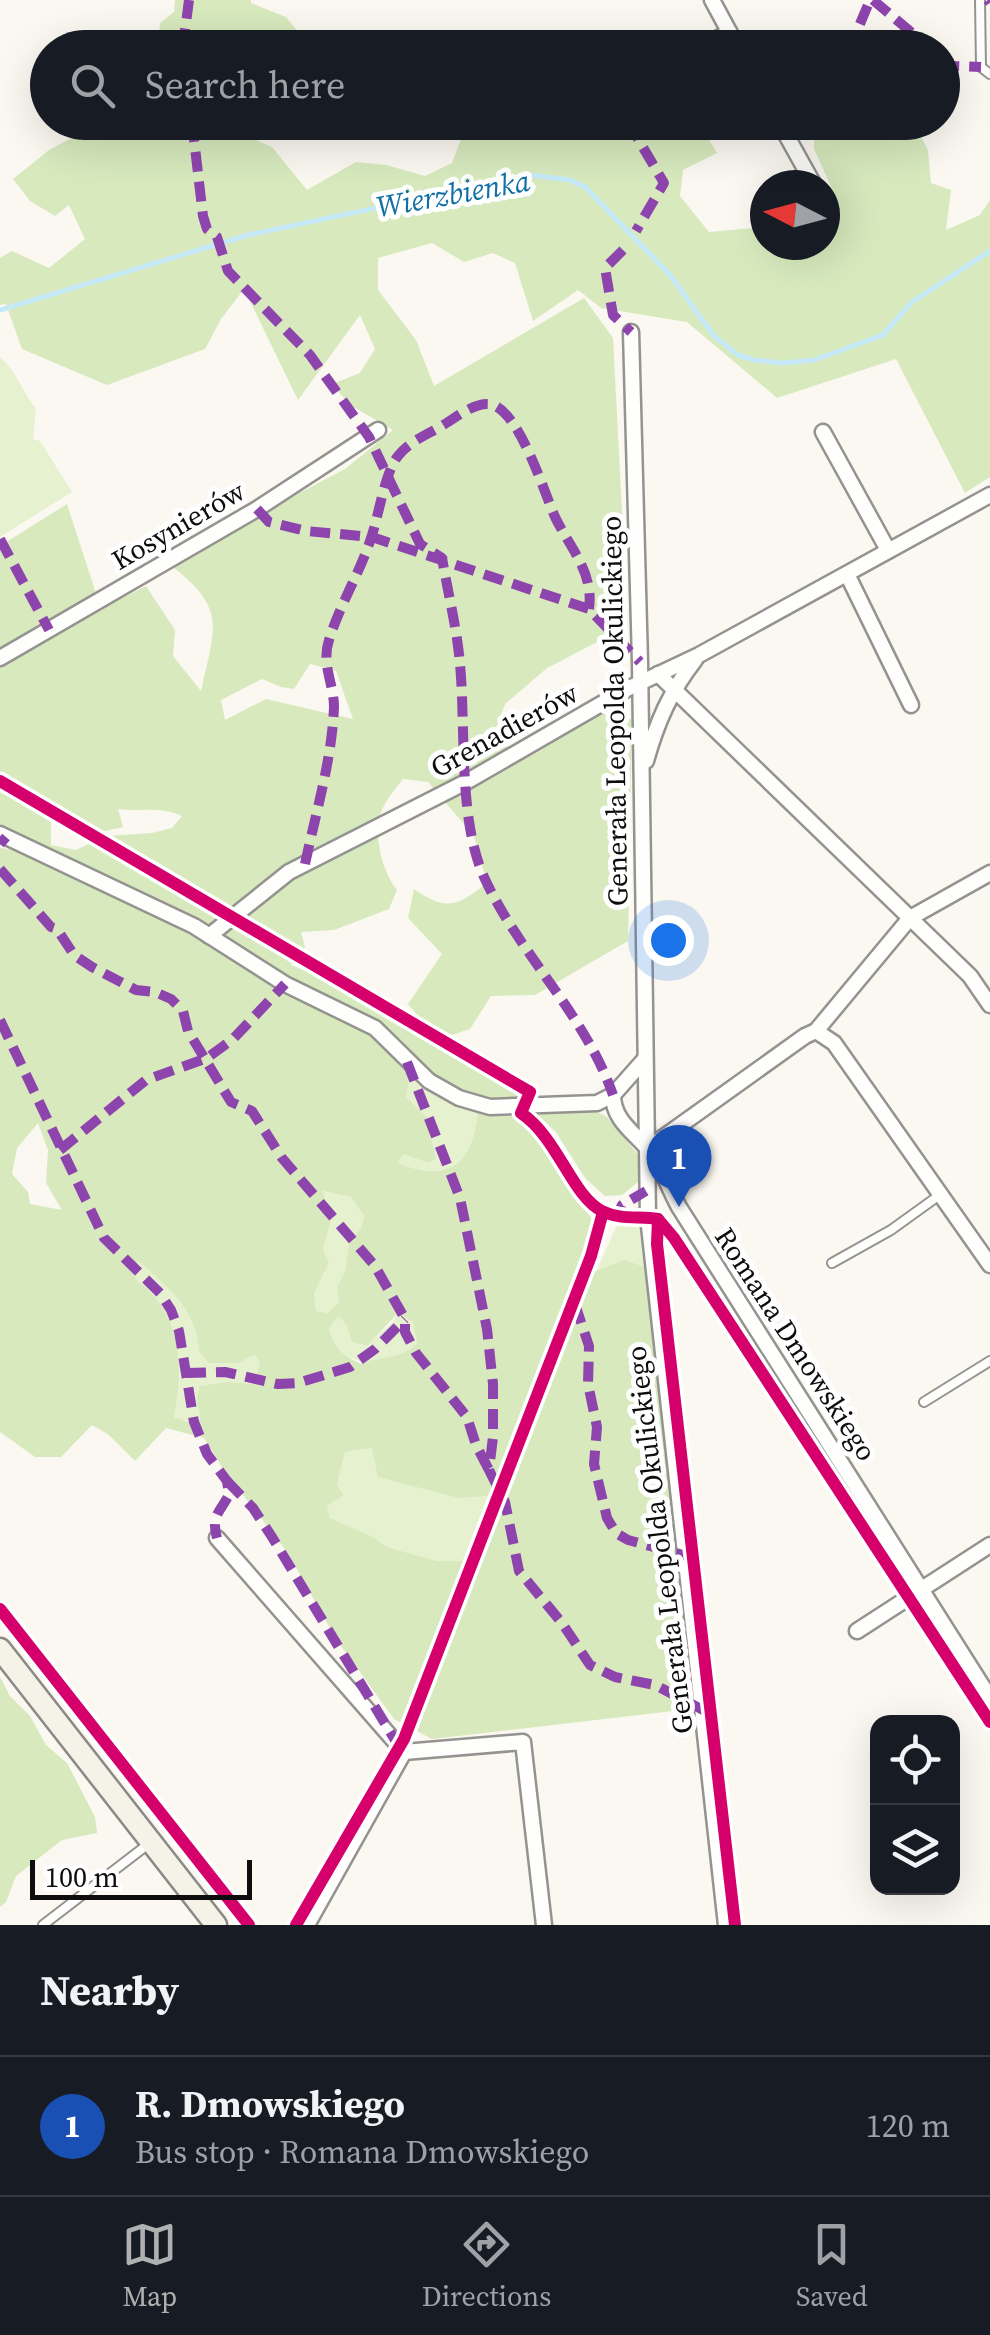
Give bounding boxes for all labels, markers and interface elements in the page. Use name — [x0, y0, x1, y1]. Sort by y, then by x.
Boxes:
search box — [30, 30, 960, 140]
icon: search — [65, 58, 120, 113]
text: Search here — [145, 59, 345, 111]
water label: Wierzbienka — [373, 160, 533, 227]
north arrow — [750, 170, 840, 260]
street label: Kosynierów — [104, 471, 252, 578]
street label: Generała Leopolda Okulickiego — [592, 515, 636, 907]
street label: Grenadierów — [424, 674, 585, 786]
your location — [643, 915, 694, 966]
pin: 1 — [646, 1124, 712, 1207]
street label: Romana Dmowskiego — [706, 1220, 886, 1468]
street label: Generała Leopolda Okulickiego — [616, 1344, 702, 1736]
map controls — [870, 1715, 960, 1895]
button: locate — [870, 1715, 960, 1805]
button: layers — [870, 1805, 960, 1895]
scale bar — [30, 1855, 252, 1900]
text: 100 m — [45, 1858, 119, 1896]
text: Nearby — [40, 1961, 179, 2019]
text: R. Dmowskiego — [135, 2078, 405, 2130]
text: 1 — [64, 2104, 81, 2148]
text: 120 m — [866, 2104, 950, 2148]
text: Bus stop · Romana Dmowskiego — [135, 2130, 589, 2174]
tab: Map — [122, 2217, 177, 2315]
tab: Directions — [422, 2217, 551, 2315]
tab: Saved — [796, 2217, 868, 2315]

